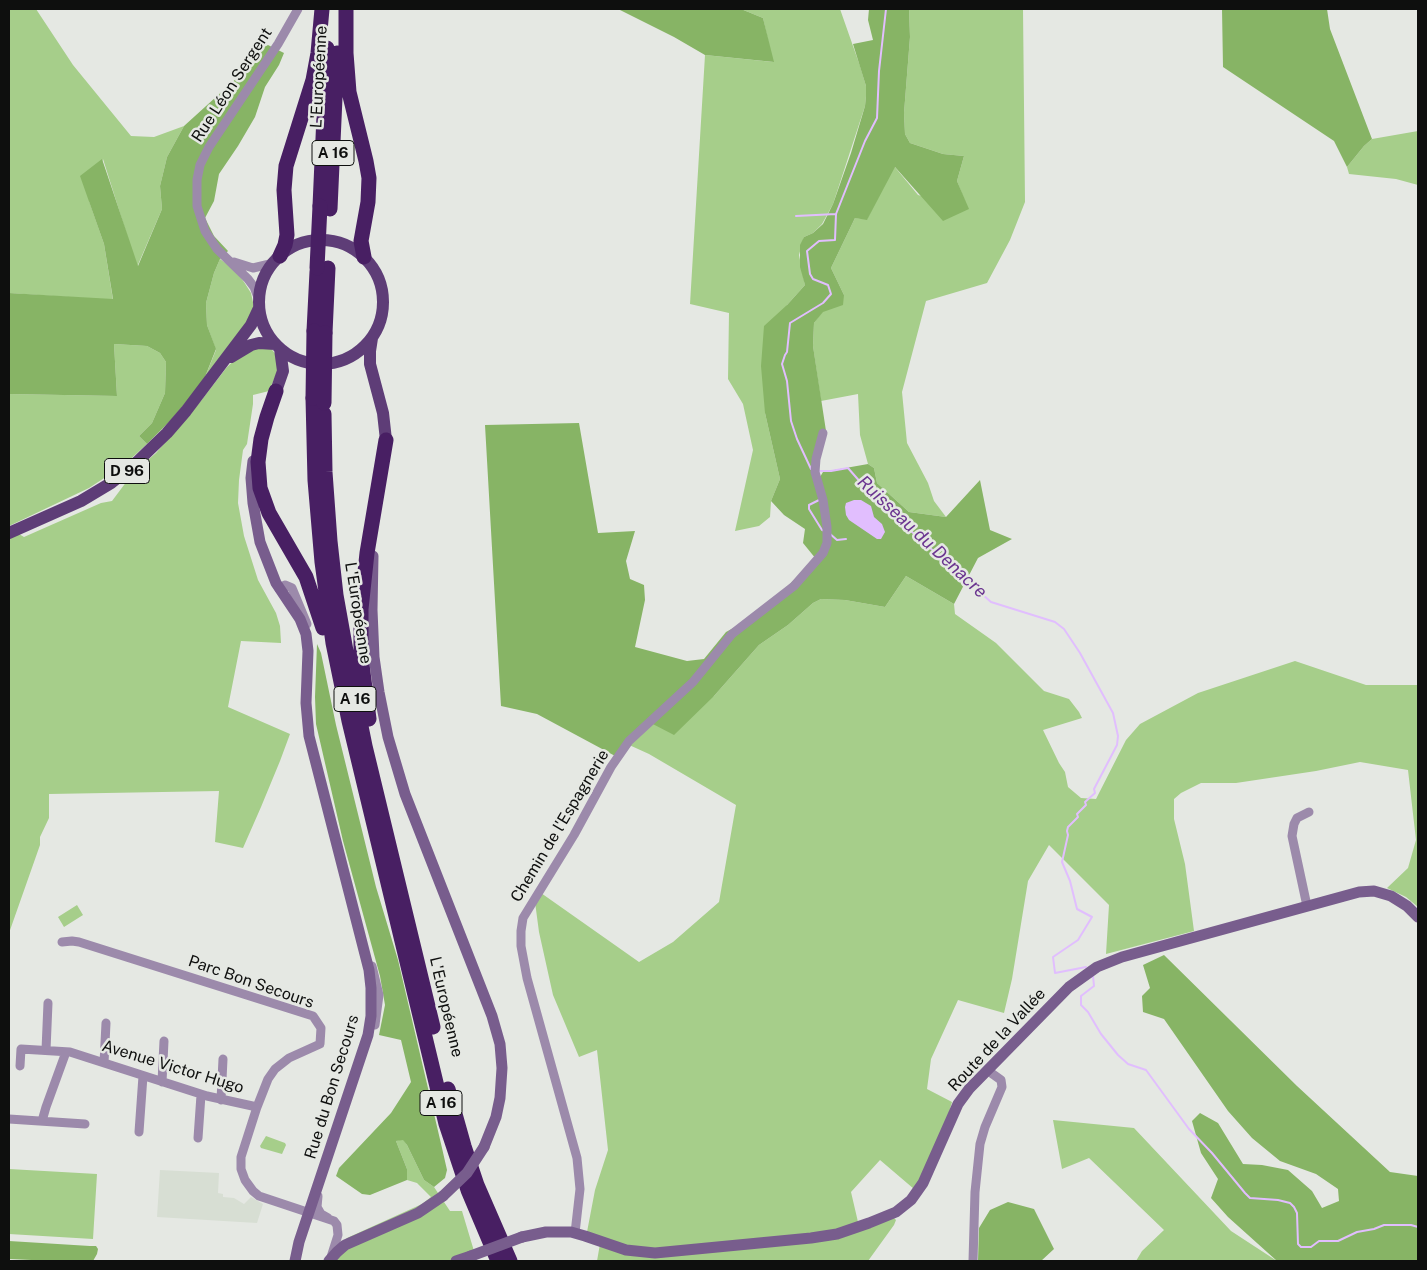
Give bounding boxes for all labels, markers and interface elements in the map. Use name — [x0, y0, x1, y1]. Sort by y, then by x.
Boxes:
street label: Rue Léon Sergent — [188, 24, 276, 146]
street label: L'Européenne — [307, 25, 331, 129]
road number: A 16 — [312, 140, 354, 166]
road number: D 96 — [104, 458, 150, 484]
water label: Ruisseau du Denacre — [853, 471, 991, 603]
street label: L'Européenne — [340, 561, 376, 665]
road number: A 16 — [334, 686, 376, 712]
street label: Chemin de l'Espagnerie — [507, 746, 613, 906]
street label: Parc Bon Secours — [186, 951, 316, 1013]
street label: L'Européenne — [425, 955, 467, 1059]
street label: Route de la Vallée — [944, 984, 1050, 1096]
street label: Rue du Bon Secours — [301, 1013, 363, 1161]
street label: Avenue Victor Hugo — [100, 1036, 246, 1098]
road number: A 16 — [420, 1090, 462, 1116]

